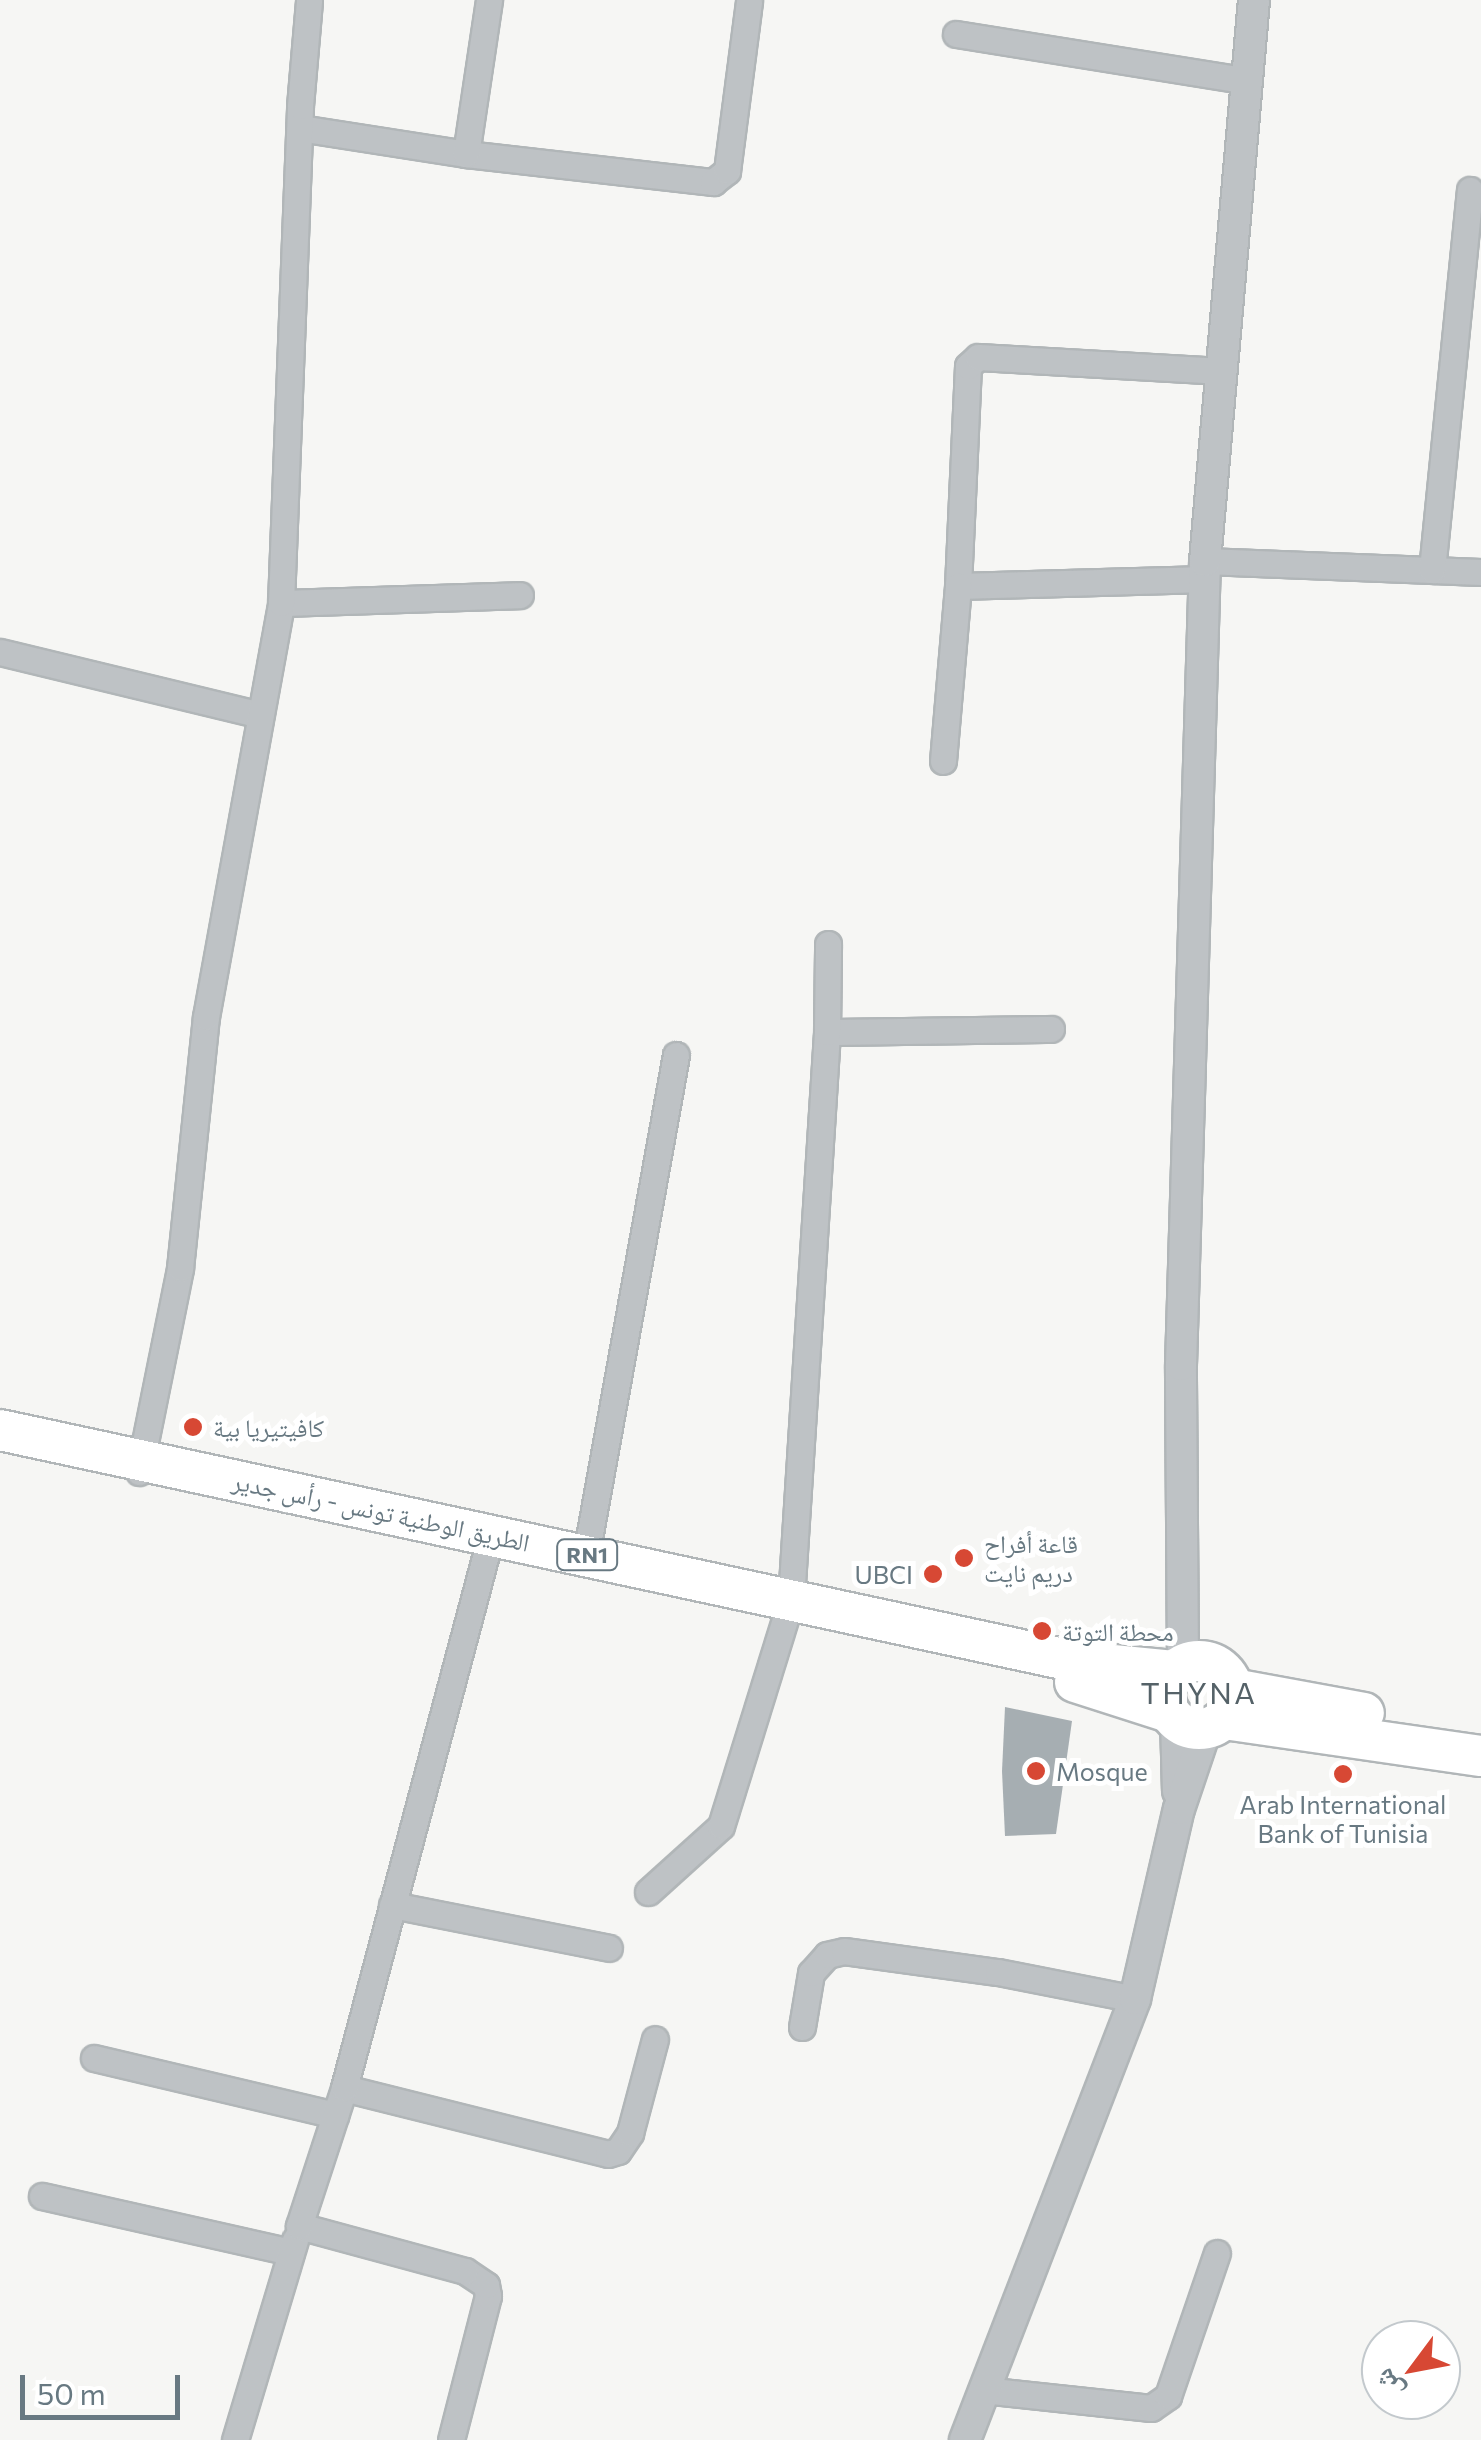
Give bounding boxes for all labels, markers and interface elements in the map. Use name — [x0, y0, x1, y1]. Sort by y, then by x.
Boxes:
place label: كافيتيريا بية — [213, 1412, 324, 1442]
marker: كافيتيريا بية — [182, 1416, 204, 1438]
street label: الطريق الوطنية تونس - رأس جدير — [230, 1465, 532, 1557]
place label: قاعة أفراح دريم نايت — [984, 1529, 1078, 1588]
road number: RN1 — [554, 1538, 620, 1572]
marker: قاعة أفراح دريم نايت — [953, 1547, 975, 1569]
place label: UBCI — [854, 1559, 913, 1589]
marker: UBCI — [922, 1563, 944, 1585]
place label: محطة التوتة — [1062, 1616, 1174, 1646]
marker: محطة التوتة — [1031, 1620, 1053, 1642]
district label: THYNA — [1140, 1674, 1258, 1710]
place label: Mosque — [1056, 1756, 1148, 1786]
marker: Mosque — [1025, 1760, 1047, 1782]
marker: Arab International Bank of Tunisia — [1332, 1763, 1354, 1785]
place label: Arab International Bank of Tunisia — [1240, 1790, 1446, 1849]
north arrow — [1361, 2320, 1461, 2420]
scale bar — [25, 2355, 185, 2417]
text: ش — [1365, 2363, 1410, 2406]
text: 50 m — [37, 2374, 106, 2411]

